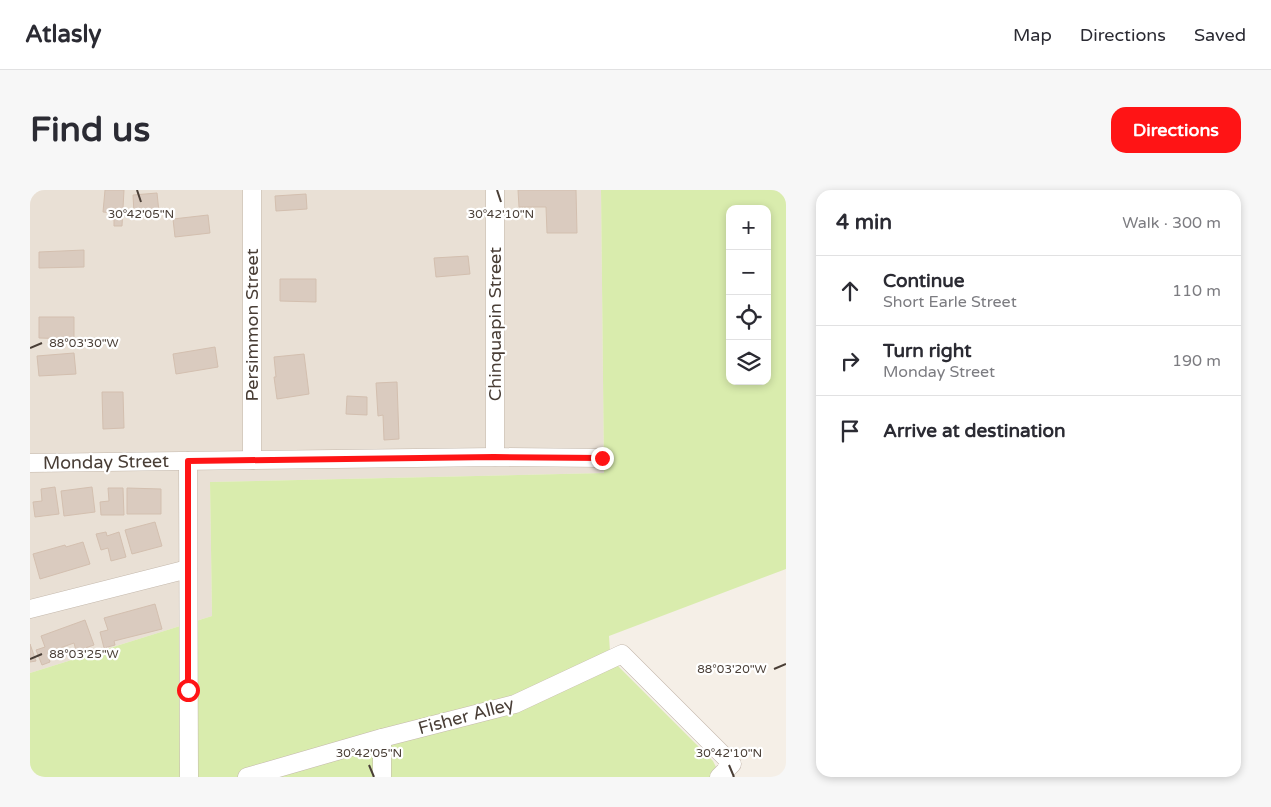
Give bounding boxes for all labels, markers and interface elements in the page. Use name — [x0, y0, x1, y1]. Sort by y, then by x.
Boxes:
text: Atlasly — [25, 20, 101, 49]
text: Map — [1013, 24, 1052, 46]
text: Directions — [1080, 24, 1166, 46]
text: Saved — [1194, 24, 1246, 46]
button: Directions — [1111, 107, 1241, 153]
text: Find us — [30, 109, 150, 151]
map controls — [726, 205, 771, 385]
button: + — [726, 205, 771, 250]
text: 30°42'05"N — [108, 207, 174, 221]
text: 30°42'10"N — [468, 207, 534, 221]
text: 4 min — [836, 210, 892, 235]
text: Walk · 300 m — [1122, 213, 1221, 233]
street label: Chinquapin Street — [484, 247, 506, 401]
street label: Persimmon Street — [241, 248, 263, 402]
button: − — [726, 250, 771, 295]
text: Continue — [883, 270, 965, 292]
icon: ahead — [836, 277, 864, 305]
text: 110 m — [1172, 281, 1221, 301]
text: Short Earle Street — [883, 292, 1017, 312]
button: locate — [726, 295, 771, 340]
text: 88°03'30"W — [49, 336, 119, 350]
button: layers — [726, 340, 771, 385]
text: Turn right — [883, 340, 971, 362]
icon: right — [836, 347, 864, 375]
text: 190 m — [1172, 351, 1221, 371]
text: Monday Street — [883, 362, 995, 382]
icon: arrive — [836, 417, 864, 445]
text: Arrive at destination — [883, 420, 1066, 442]
route end — [591, 447, 614, 470]
street label: Monday Street — [43, 450, 169, 474]
text: 88°03'25"W — [49, 647, 119, 661]
text: 88°03'20"W — [697, 662, 767, 676]
route start — [177, 679, 200, 702]
street label: Fisher Alley — [416, 693, 517, 739]
text: 30°42'05"N — [336, 746, 402, 760]
text: 30°42'10"N — [696, 746, 762, 760]

